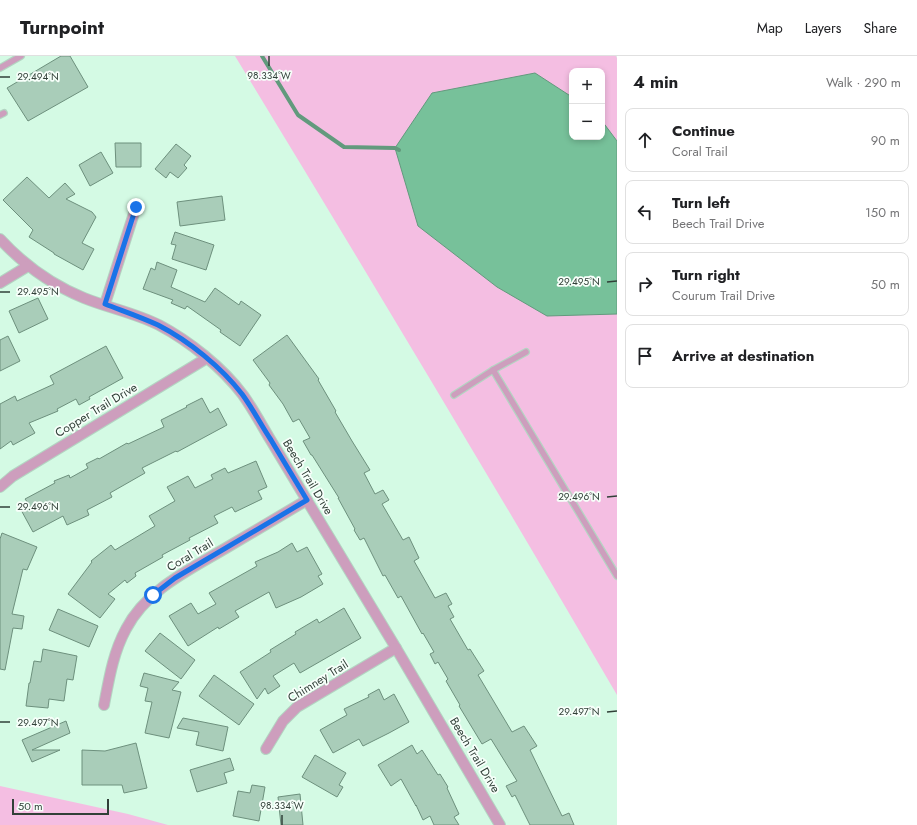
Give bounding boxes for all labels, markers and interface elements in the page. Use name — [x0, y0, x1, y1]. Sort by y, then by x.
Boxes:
text: Turnpoint — [20, 14, 104, 41]
text: Map — [757, 18, 783, 38]
text: Layers — [805, 18, 841, 38]
text: Share — [863, 18, 897, 38]
text: 98.334°W — [247, 68, 291, 83]
map controls — [569, 68, 605, 140]
button: + — [569, 68, 605, 104]
text: 29.494°N — [17, 69, 59, 84]
text: 4 min — [633, 70, 678, 94]
text: Walk · 290 m — [826, 73, 901, 92]
button: − — [569, 104, 605, 140]
text: Continue — [672, 120, 735, 142]
icon: ahead — [634, 129, 656, 151]
text: 90 m — [871, 131, 900, 150]
text: Coral Trail — [672, 142, 728, 161]
text: Turn left — [672, 192, 730, 214]
route end — [127, 198, 145, 216]
icon: left — [634, 201, 656, 223]
text: 150 m — [865, 203, 900, 222]
text: Beech Trail Drive — [672, 214, 764, 233]
text: Turn right — [672, 264, 740, 286]
icon: right — [634, 273, 656, 295]
text: 29.495°N — [558, 274, 600, 289]
text: 50 m — [871, 275, 900, 294]
text: 29.495°N — [17, 284, 59, 299]
text: Courum Trail Drive — [672, 286, 775, 305]
icon: arrive — [634, 345, 656, 367]
text: Arrive at destination — [672, 345, 814, 367]
street label: Copper Trail Drive — [51, 378, 141, 442]
street label: Beech Trail Drive — [278, 436, 338, 518]
text: 29.496°N — [558, 489, 600, 504]
text: 29.496°N — [17, 499, 59, 514]
street label: Coral Trail — [163, 534, 217, 576]
route start — [144, 586, 162, 604]
street label: Chimney Trail — [284, 655, 352, 707]
text: 29.497°N — [559, 704, 599, 719]
street label: Beech Trail Drive — [445, 714, 505, 796]
text: 29.497°N — [18, 715, 58, 730]
scale bar — [12, 797, 109, 816]
text: 50 m — [18, 798, 43, 814]
text: 98.334°W — [260, 798, 304, 813]

